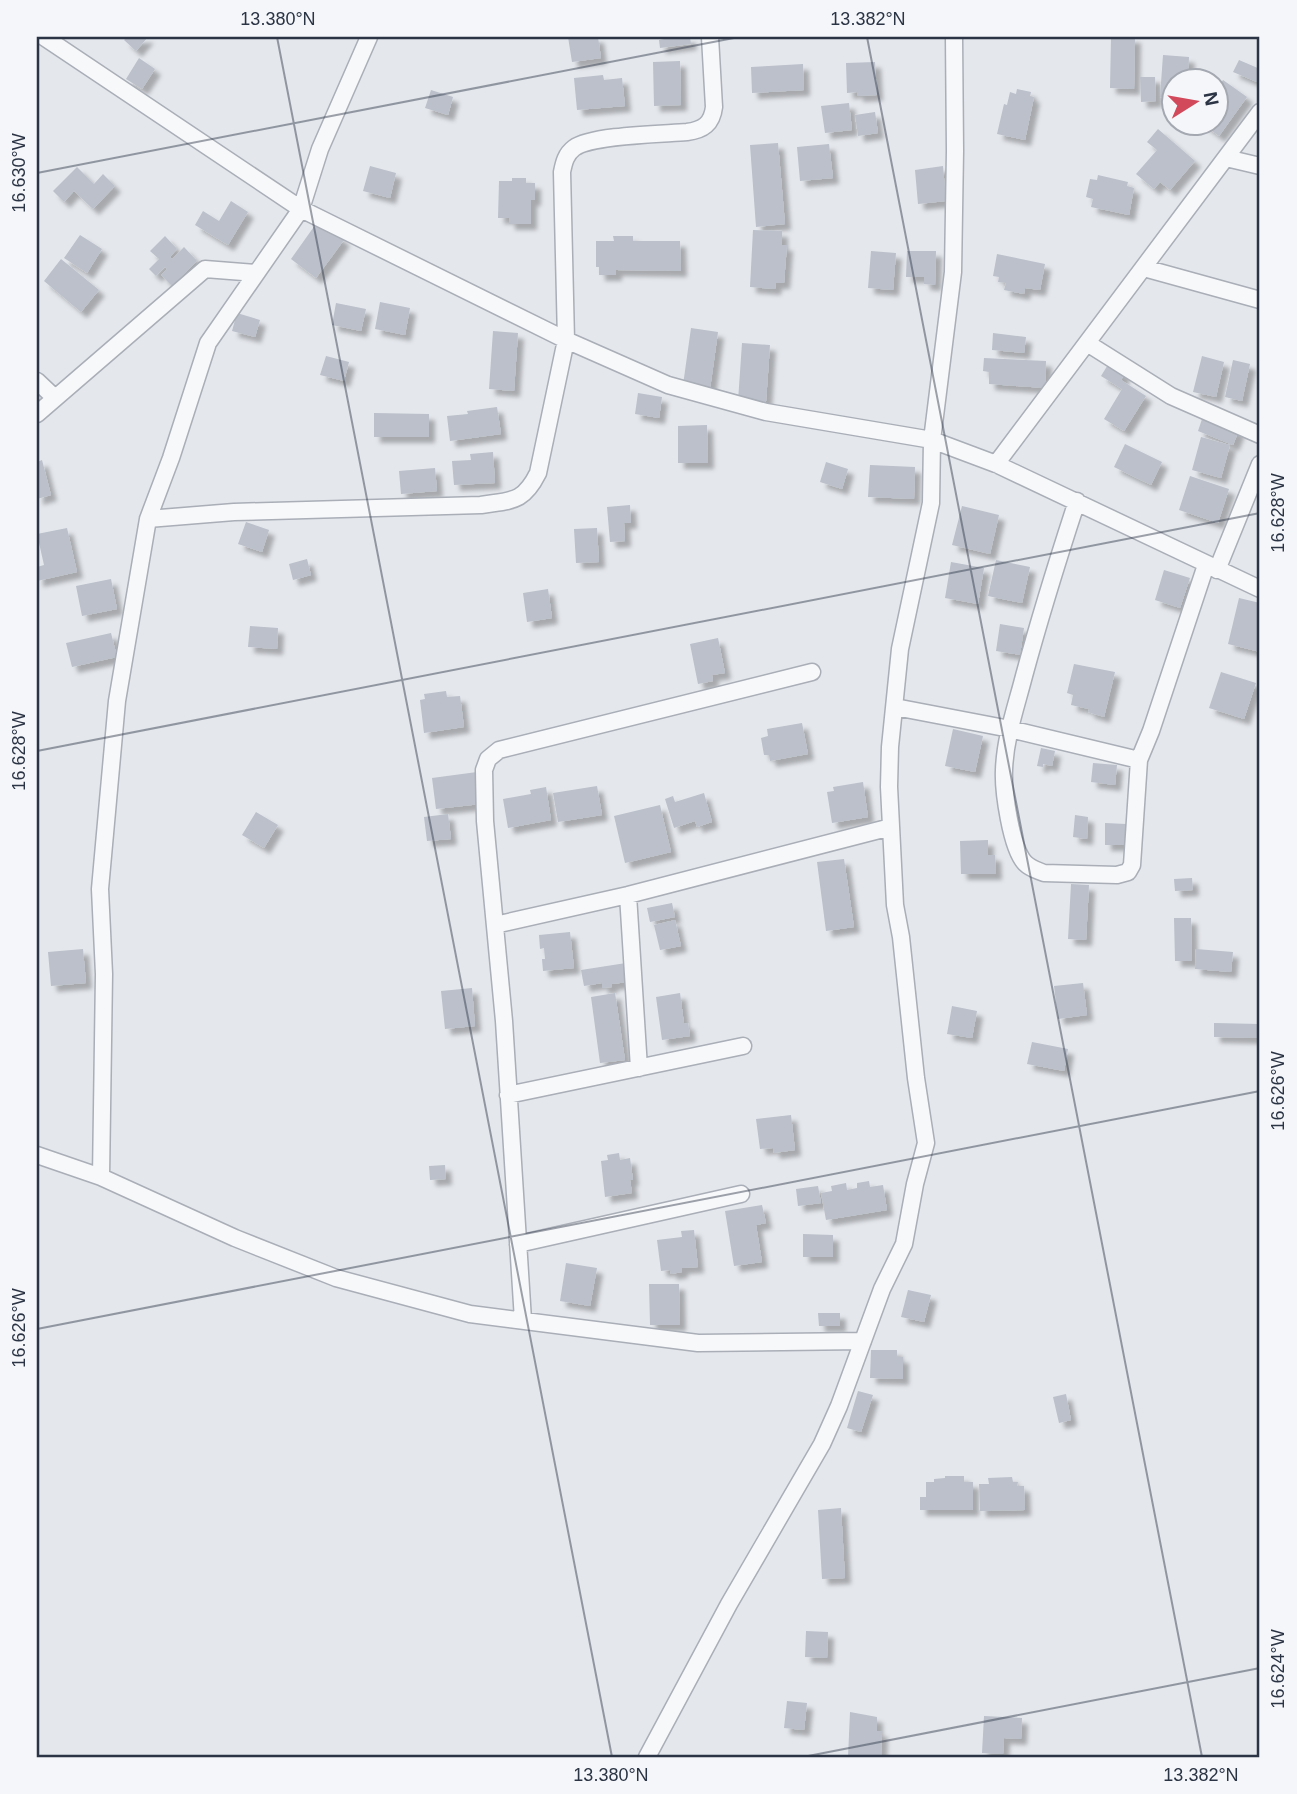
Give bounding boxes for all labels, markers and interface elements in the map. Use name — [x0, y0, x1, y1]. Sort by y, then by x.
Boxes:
text: 13.380°N — [240, 9, 316, 29]
text: 13.382°N — [830, 9, 906, 29]
north arrow — [1160, 66, 1230, 136]
text: N — [1200, 90, 1223, 108]
text: 16.630°W — [9, 133, 29, 213]
text: 16.628°W — [1268, 473, 1288, 553]
text: 16.628°W — [9, 711, 29, 791]
text: 16.626°W — [1268, 1051, 1288, 1131]
text: 16.626°W — [9, 1288, 29, 1368]
text: 16.624°W — [1268, 1629, 1288, 1709]
text: 13.380°N — [573, 1765, 649, 1785]
text: 13.382°N — [1163, 1765, 1239, 1785]

